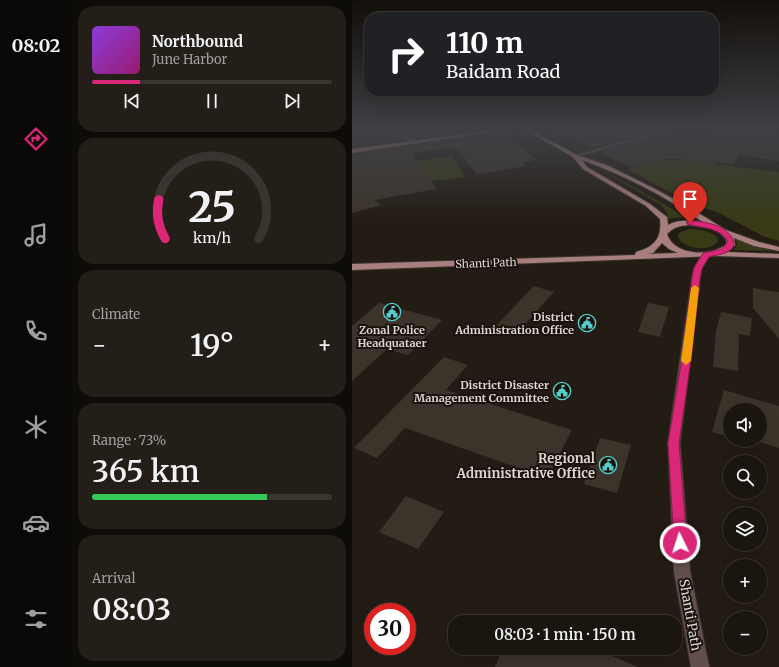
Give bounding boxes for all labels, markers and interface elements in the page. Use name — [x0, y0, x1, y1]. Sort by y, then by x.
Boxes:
text: 110 m — [446, 25, 523, 61]
icon: right — [380, 28, 432, 80]
text: Northbound — [152, 32, 243, 51]
text: 08:02 — [12, 34, 60, 57]
text: June Harbor — [152, 51, 227, 68]
text: Baidam Road — [446, 60, 560, 83]
icon: previous — [121, 90, 143, 112]
icon: pause — [201, 90, 223, 112]
icon: next — [281, 90, 303, 112]
icon: directions — [22, 125, 50, 153]
text: 25 — [188, 181, 236, 233]
pin — [673, 182, 707, 223]
icon: arrive — [679, 188, 701, 210]
icon: music — [22, 221, 50, 249]
text: km/h — [193, 229, 231, 247]
street label: Shanti Path — [455, 255, 518, 271]
public building icon: Zonal Police Headquataer — [382, 302, 402, 322]
text: Climate — [92, 306, 140, 323]
place label: District Administration Office — [454, 310, 575, 337]
public building icon: District Administration Office — [577, 313, 597, 333]
icon: phone — [22, 317, 50, 345]
place label: Zonal Police Headquataer — [357, 323, 427, 350]
text: 19° — [190, 326, 234, 364]
text: − — [92, 331, 107, 359]
text: + — [317, 331, 332, 359]
place label: District Disaster Management Committee — [414, 378, 549, 405]
public building icon: District Disaster Management Committee — [552, 381, 572, 401]
map controls — [723, 403, 767, 655]
button: sound — [723, 403, 767, 447]
icon: climate — [22, 413, 50, 441]
text: Range · 73% — [92, 432, 166, 449]
place label: Regional Administrative Office — [456, 450, 595, 482]
text: 365 km — [92, 452, 200, 490]
public building icon: Regional Administrative Office — [598, 455, 618, 475]
button: search — [723, 455, 767, 499]
button: layers — [723, 507, 767, 551]
icon: car — [22, 509, 50, 537]
position arrow — [659, 522, 701, 564]
button: + — [723, 559, 767, 603]
text: Arrival — [92, 570, 135, 587]
street label: Shanti Path — [675, 578, 705, 653]
text: 08:03 — [92, 590, 171, 628]
speed limit sign: 30 — [364, 603, 416, 655]
icon: filters — [22, 605, 50, 633]
button: − — [723, 611, 767, 655]
text: 08:03 · 1 min · 150 m — [494, 625, 636, 644]

